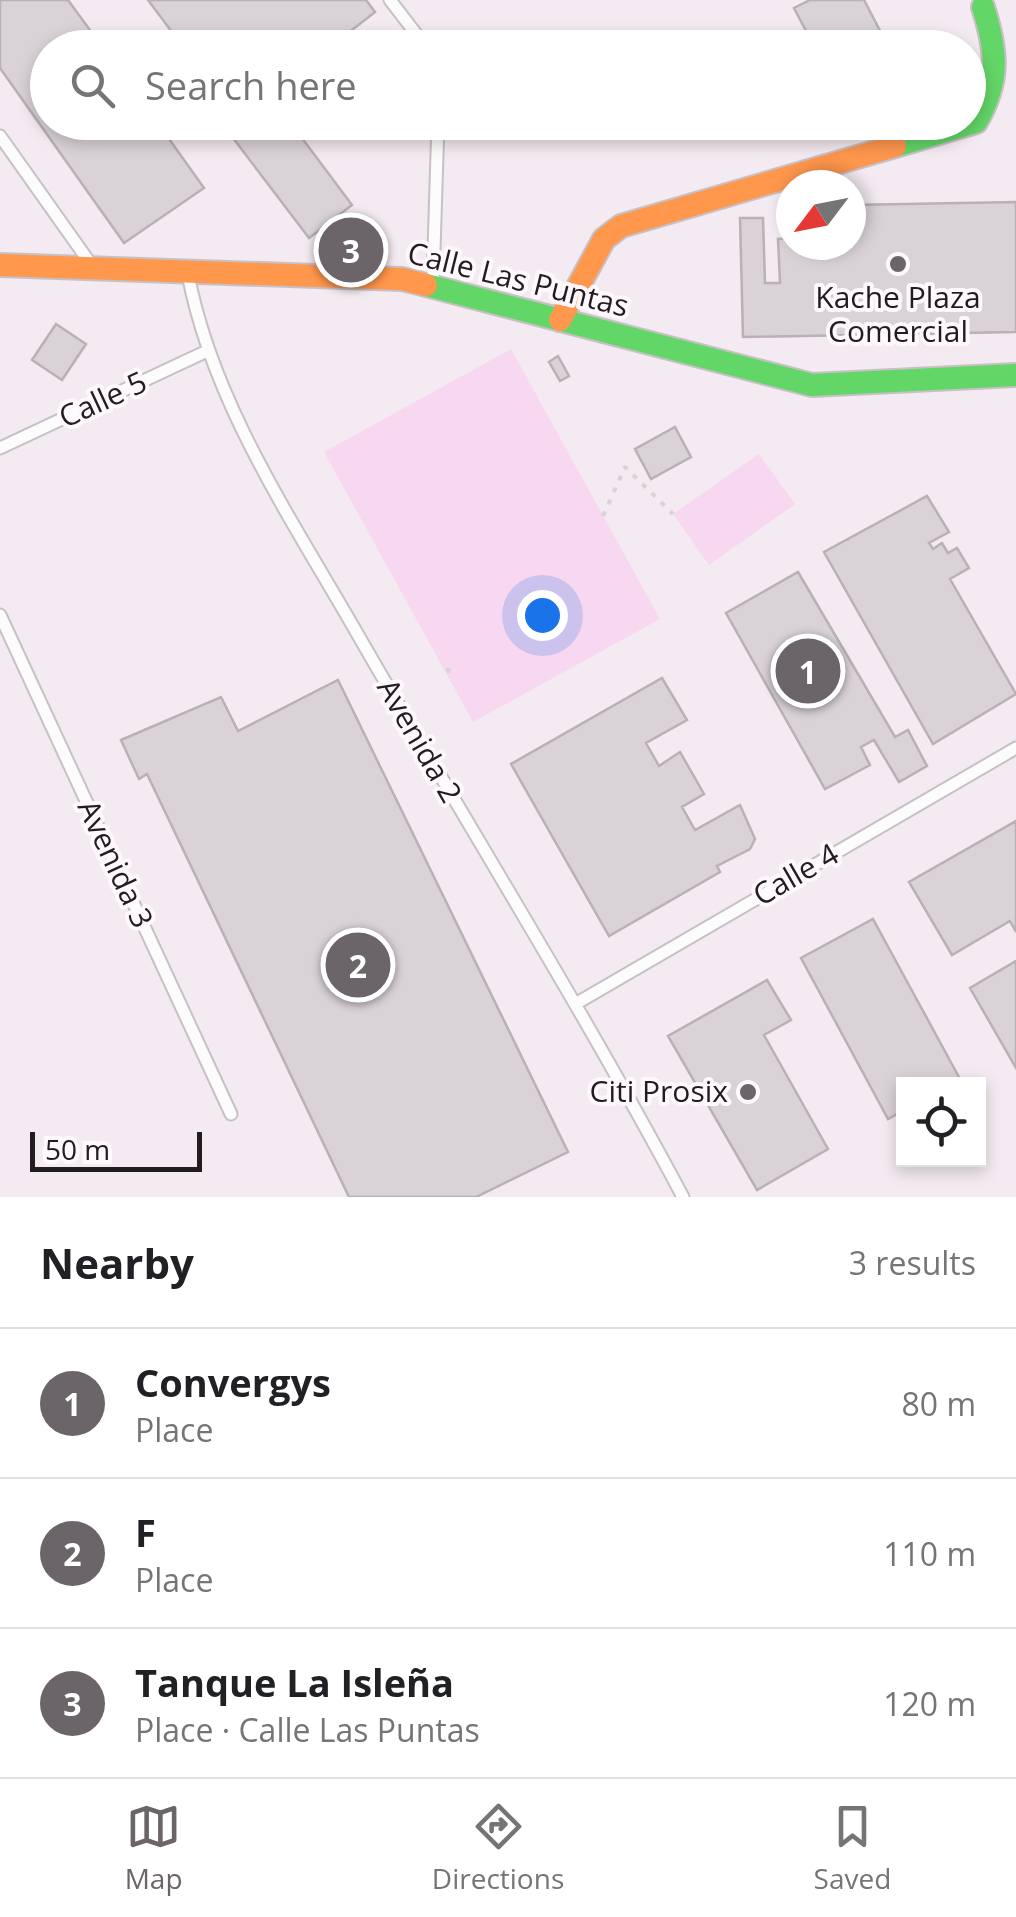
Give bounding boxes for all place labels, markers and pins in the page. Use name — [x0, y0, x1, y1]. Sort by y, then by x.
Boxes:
pin: 3 — [318, 212, 384, 288]
marker: Kache Plaza Comercial — [887, 253, 909, 275]
place label: Kache Plaza Comercial — [815, 276, 981, 351]
pin: 1 — [776, 634, 840, 708]
pin: 2 — [326, 928, 390, 1002]
place label: Citi Prosix — [590, 1070, 728, 1111]
marker: Citi Prosix — [737, 1081, 759, 1103]

